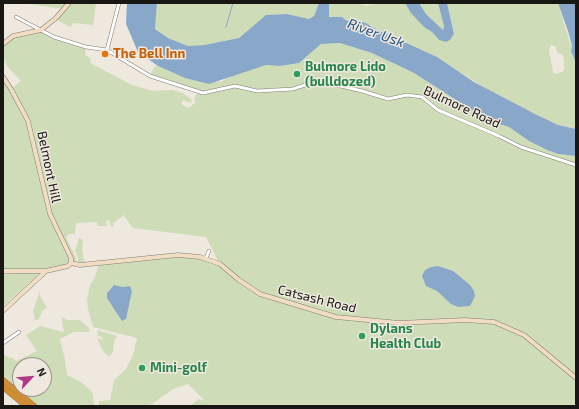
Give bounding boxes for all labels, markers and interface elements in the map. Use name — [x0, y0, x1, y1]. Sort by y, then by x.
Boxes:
water label: River Usk — [345, 15, 407, 51]
place label: The Bell Inn — [113, 46, 185, 62]
marker: The Bell Inn — [100, 49, 110, 59]
place label: Bulmore Lido (bulldozed) — [305, 59, 386, 90]
marker: Bulmore Lido (bulldozed) — [292, 69, 302, 79]
street label: Bulmore Road — [421, 82, 503, 132]
street label: Belmont Hill — [34, 130, 64, 204]
street label: Catsash Road — [276, 282, 358, 316]
place label: Dylans Health Club — [370, 321, 441, 352]
marker: Dylans Health Club — [357, 331, 367, 341]
north arrow — [12, 357, 52, 397]
place label: Mini-golf — [150, 360, 207, 376]
marker: Mini-golf — [137, 363, 147, 373]
text: N — [35, 366, 50, 378]

